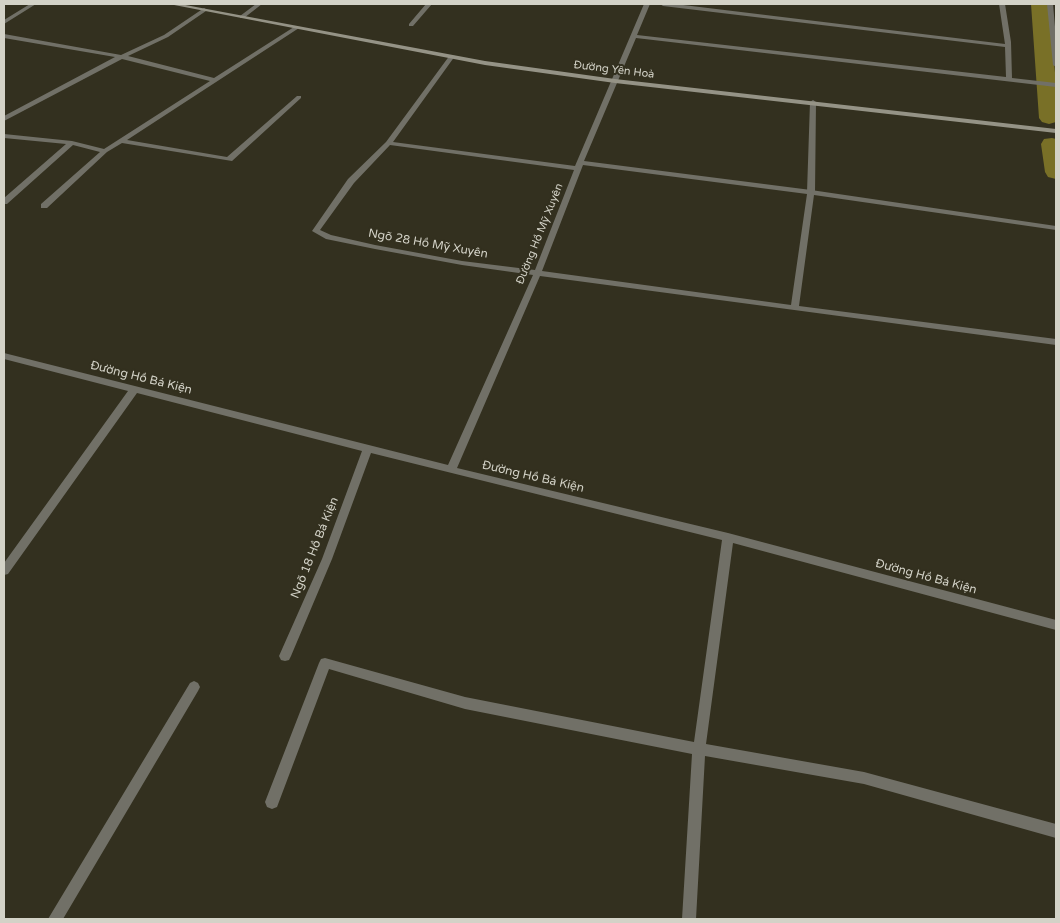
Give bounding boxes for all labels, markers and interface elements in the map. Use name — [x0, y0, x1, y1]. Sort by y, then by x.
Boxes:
street label: Đường Yên Hoà — [573, 58, 655, 82]
street label: Đường Hồ Mỹ Xuyên — [514, 182, 566, 286]
street label: Ngõ 28 Hồ Mỹ Xuyên — [367, 226, 489, 262]
street label: Đường Hồ Bá Kiện — [89, 358, 193, 398]
street label: Đường Hồ Bá Kiện — [481, 458, 585, 496]
street label: Ngõ 18 Hồ Bá Kiện — [288, 495, 342, 601]
street label: Đường Hồ Bá Kiện — [874, 557, 978, 597]

